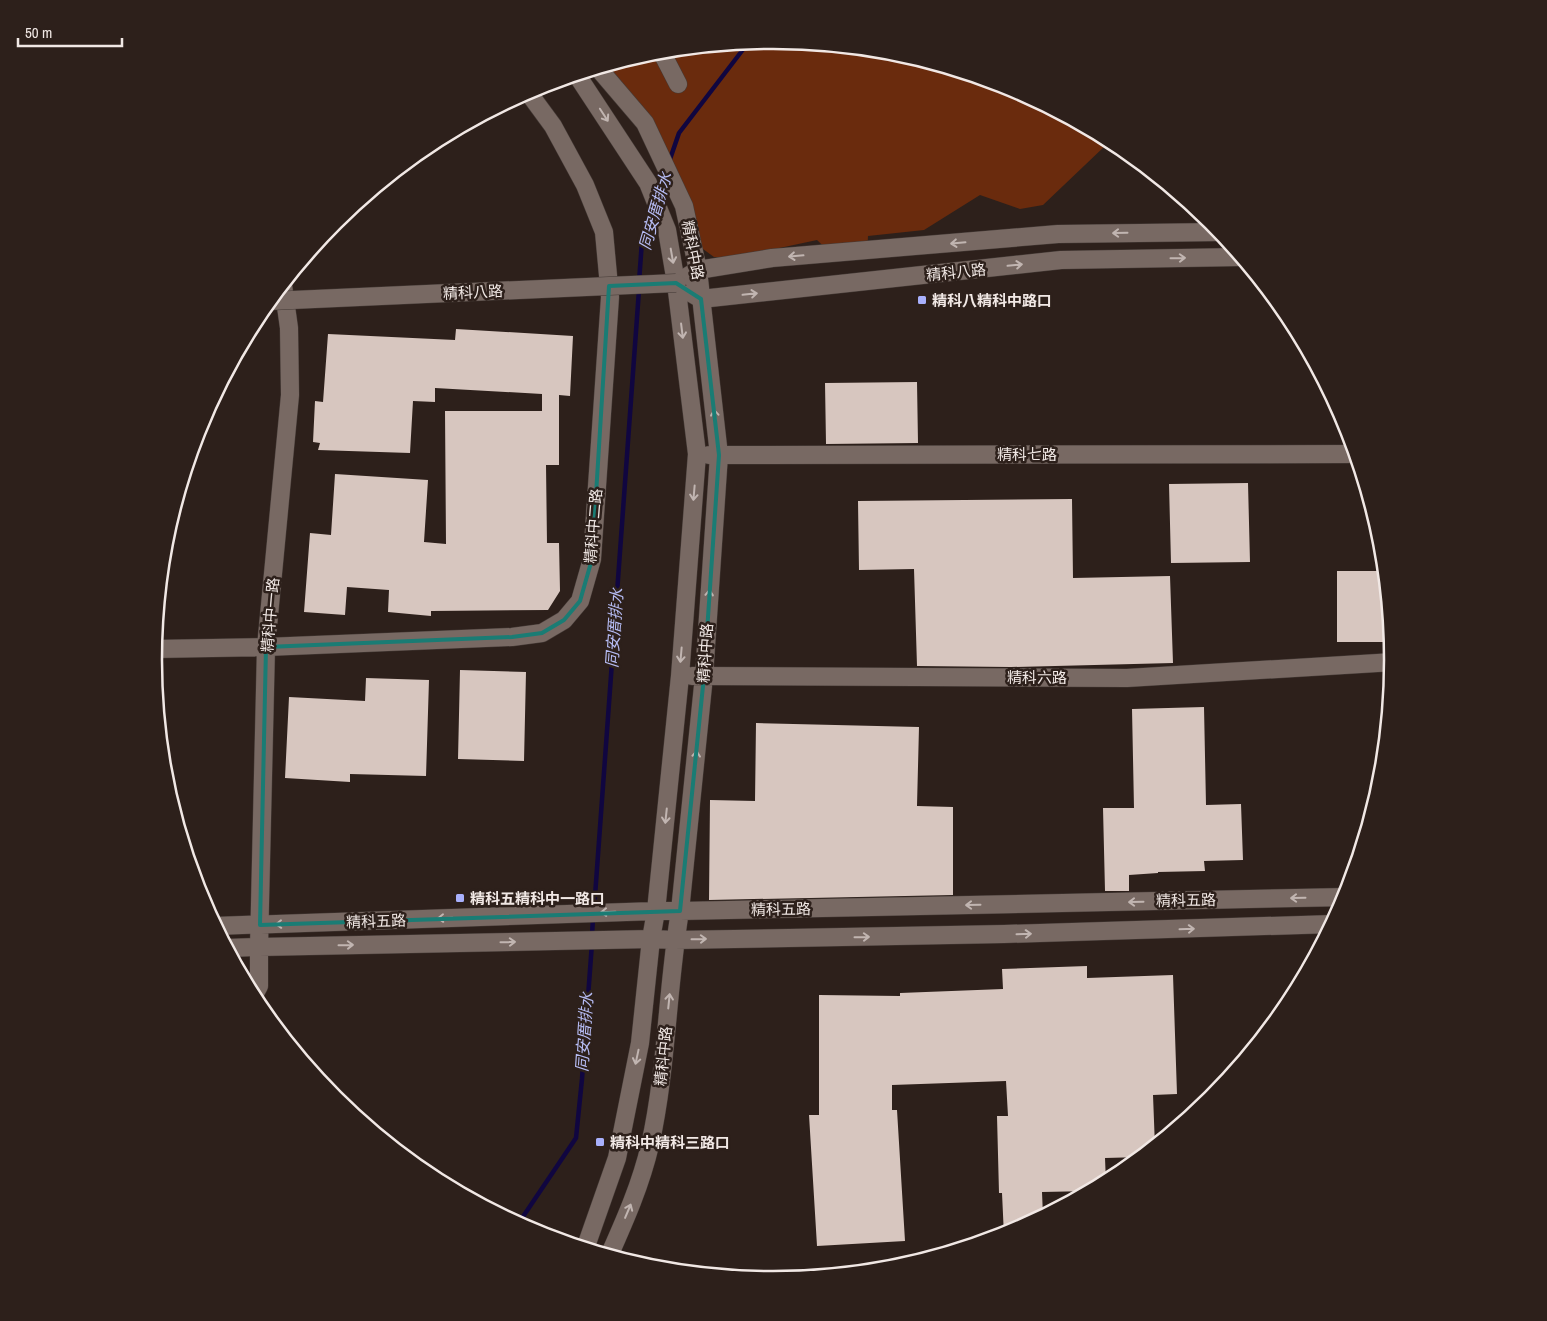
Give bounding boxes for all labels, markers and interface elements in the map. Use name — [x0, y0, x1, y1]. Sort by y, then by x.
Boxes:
scale bar — [18, 15, 121, 47]
text: 50 m — [25, 22, 52, 43]
one-way arrow — [599, 108, 609, 122]
water label: 同安厝排水 — [633, 169, 677, 252]
street label: 精科中路 — [677, 219, 709, 281]
one-way arrow — [1112, 228, 1128, 238]
one-way arrow — [950, 238, 966, 247]
one-way arrow — [667, 248, 677, 264]
one-way arrow — [788, 252, 804, 261]
one-way arrow — [1169, 254, 1185, 263]
street label: 精科八路 — [925, 258, 987, 286]
one-way arrow — [1007, 260, 1023, 270]
street label: 精科八路 — [442, 280, 504, 304]
one-way arrow — [741, 289, 757, 299]
place label: 精科八精科中路口 — [932, 290, 1052, 311]
marker: 精科八精科中路口 — [916, 294, 928, 306]
one-way arrow — [677, 323, 687, 339]
one-way arrow — [710, 409, 720, 425]
street label: 精科七路 — [997, 444, 1057, 465]
one-way arrow — [689, 484, 699, 500]
street label: 精科中二路 — [579, 488, 607, 564]
street label: 精科中一路 — [256, 577, 284, 653]
water label: 同安厝排水 — [600, 586, 628, 669]
one-way arrow — [705, 589, 714, 605]
street label: 精科中路 — [692, 622, 718, 684]
one-way arrow — [677, 646, 686, 662]
street label: 精科六路 — [1007, 667, 1067, 688]
one-way arrow — [691, 751, 701, 767]
one-way arrow — [661, 808, 671, 824]
place label: 精科五精科中一路口 — [470, 888, 605, 909]
street label: 精科五路 — [1156, 889, 1216, 911]
marker: 精科五精科中一路口 — [454, 892, 466, 904]
one-way arrow — [1291, 893, 1307, 903]
one-way arrow — [1128, 897, 1144, 906]
street label: 精科五路 — [751, 898, 811, 920]
one-way arrow — [966, 900, 982, 910]
one-way arrow — [600, 908, 616, 917]
street label: 精科五路 — [346, 909, 406, 933]
one-way arrow — [437, 914, 453, 923]
one-way arrow — [275, 919, 292, 929]
one-way arrow — [1178, 924, 1195, 934]
one-way arrow — [1016, 929, 1032, 938]
one-way arrow — [854, 932, 870, 942]
one-way arrow — [691, 935, 707, 944]
one-way arrow — [500, 937, 516, 946]
one-way arrow — [338, 940, 354, 950]
water label: 同安厝排水 — [570, 990, 598, 1073]
one-way arrow — [664, 993, 674, 1009]
street label: 精科中路 — [649, 1025, 677, 1087]
one-way arrow — [632, 1048, 642, 1064]
place label: 精科中精科三路口 — [610, 1132, 730, 1153]
marker: 精科中精科三路口 — [594, 1136, 606, 1148]
one-way arrow — [624, 1204, 634, 1219]

